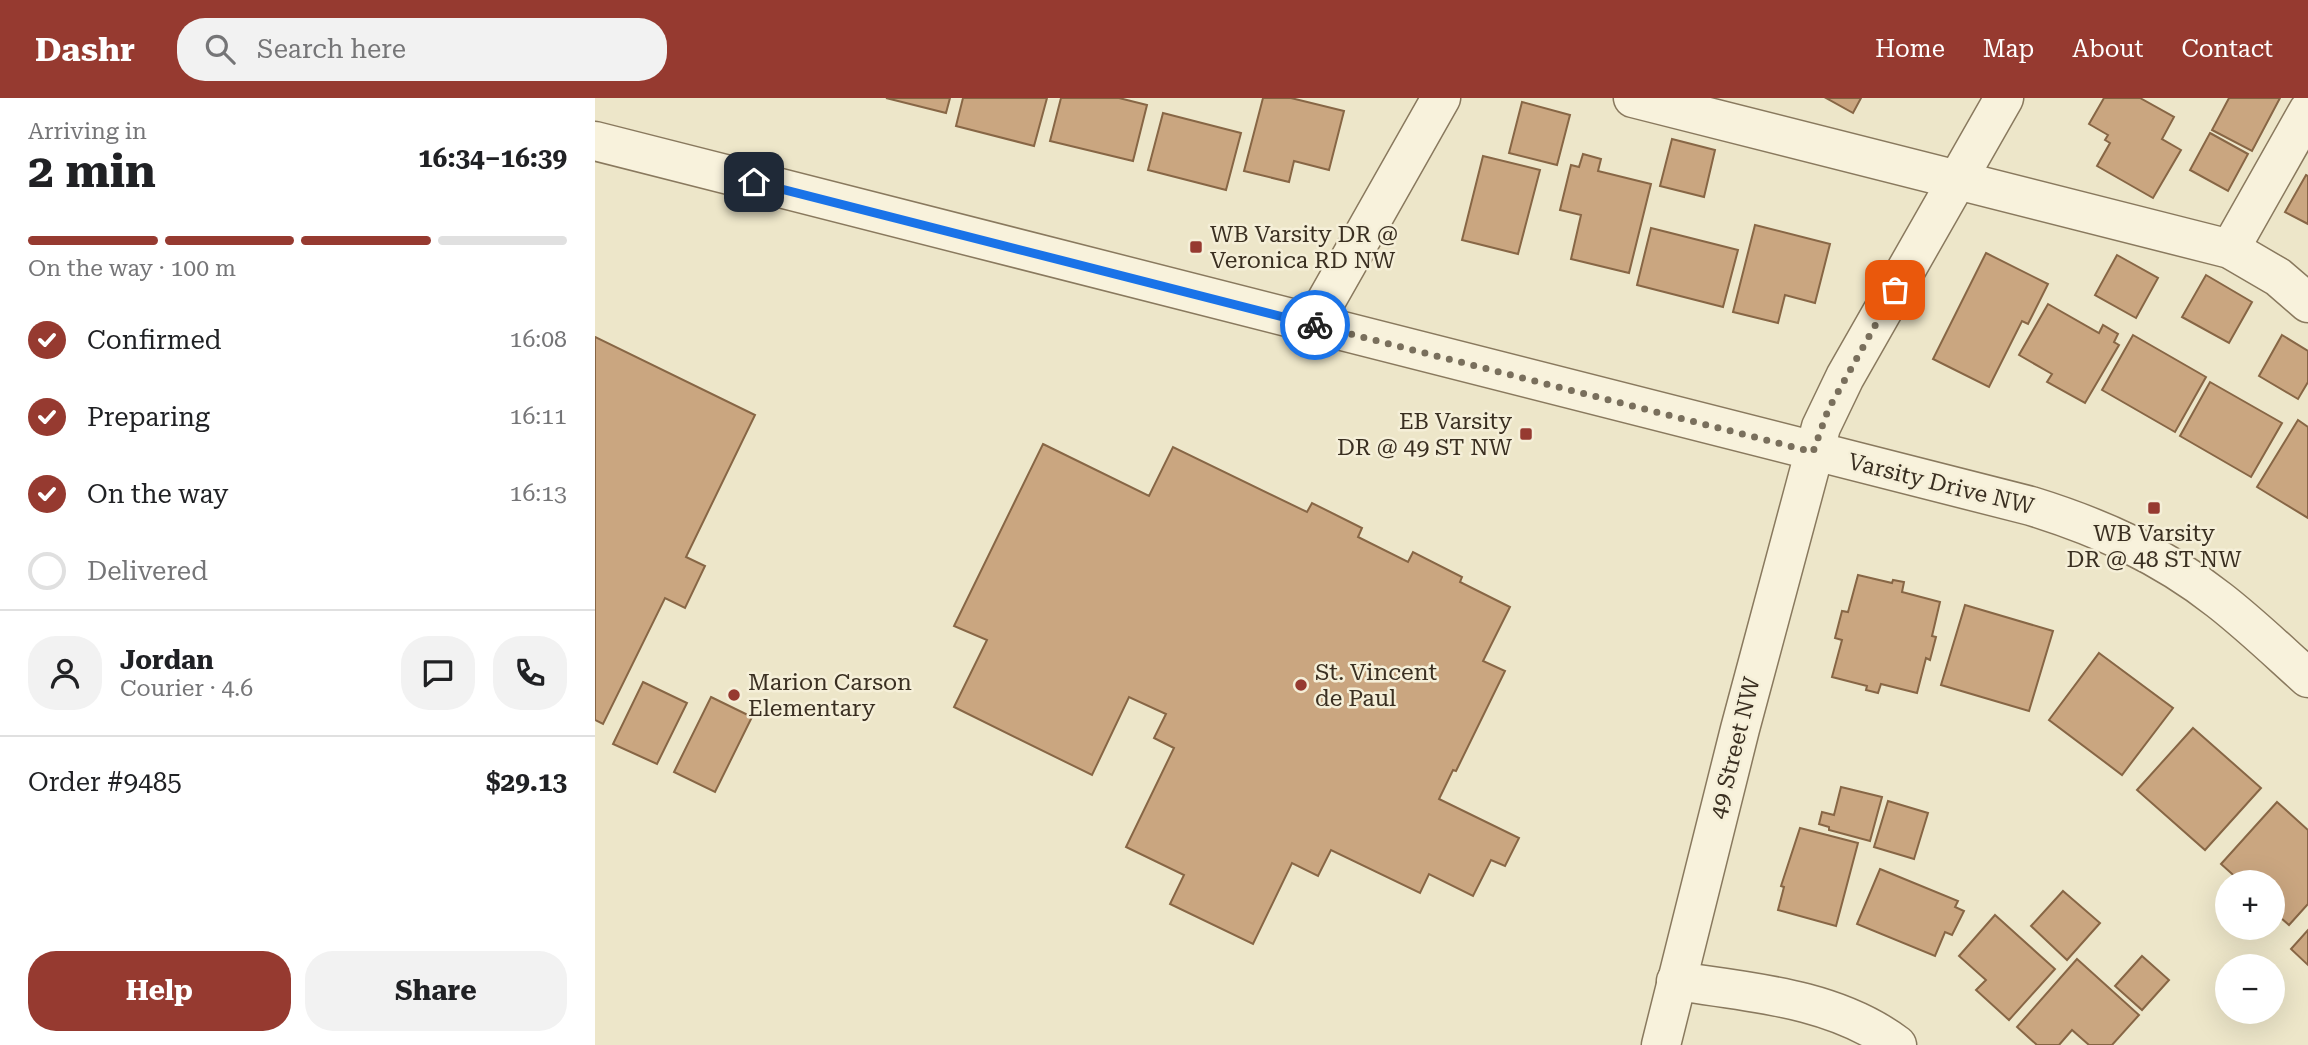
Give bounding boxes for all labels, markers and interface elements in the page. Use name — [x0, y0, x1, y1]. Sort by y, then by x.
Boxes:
search box — [177, 18, 667, 81]
text: Dashr — [35, 30, 135, 69]
icon: search — [201, 30, 239, 68]
text: Search here — [257, 34, 406, 64]
text: Home — [1875, 35, 1945, 63]
text: Map — [1983, 35, 2034, 63]
text: About — [2072, 35, 2143, 63]
text: Contact — [2181, 35, 2273, 63]
text: Arriving in — [28, 118, 147, 145]
text: 16:34–16:39 — [418, 143, 567, 173]
text: 2 min — [28, 144, 156, 198]
pin — [724, 152, 784, 212]
icon: home — [735, 163, 773, 201]
place label: WB Varsity DR @ Veronica RD NW — [1210, 221, 1398, 274]
marker: WB Varsity DR @ Veronica RD NW — [1188, 239, 1204, 255]
text: On the way · 100 m — [28, 255, 236, 282]
pin — [1865, 260, 1925, 320]
icon: bag — [1876, 271, 1914, 309]
courier — [1280, 290, 1350, 360]
icon: bike — [1296, 306, 1334, 344]
icon: check — [28, 321, 66, 359]
text: Confirmed — [87, 325, 222, 355]
text: 16:08 — [510, 326, 567, 353]
icon: check — [28, 398, 66, 436]
text: Preparing — [87, 402, 210, 432]
text: 16:11 — [510, 403, 567, 430]
place label: EB Varsity DR @ 49 ST NW — [1337, 408, 1513, 461]
marker: EB Varsity DR @ 49 ST NW — [1518, 426, 1534, 442]
street label: Varsity Drive NW — [1845, 448, 2037, 520]
icon: check — [28, 475, 66, 513]
text: On the way — [87, 479, 228, 509]
text: 16:13 — [510, 480, 567, 507]
marker: WB Varsity DR @ 48 ST NW — [2146, 500, 2162, 516]
place label: WB Varsity DR @ 48 ST NW — [2067, 520, 2242, 573]
text: Delivered — [87, 556, 208, 586]
button: person — [28, 636, 102, 710]
button: chat — [401, 636, 475, 710]
button: phone — [493, 636, 567, 710]
text: Jordan — [120, 645, 214, 675]
place label: St. Vincent de Paul — [1315, 659, 1438, 712]
place label: Marion Carson Elementary — [748, 669, 912, 722]
street label: 49 Street NW — [1704, 674, 1766, 822]
text: Courier · 4.6 — [120, 675, 253, 702]
marker: St. Vincent de Paul — [1293, 677, 1309, 693]
marker: Marion Carson Elementary — [726, 687, 742, 703]
text: Order #9485 — [28, 767, 182, 797]
text: $29.13 — [486, 767, 567, 797]
map controls — [2215, 870, 2285, 1024]
button: + — [2215, 870, 2285, 940]
button: Help — [28, 951, 291, 1031]
button: Share — [305, 951, 567, 1031]
button: − — [2215, 954, 2285, 1024]

